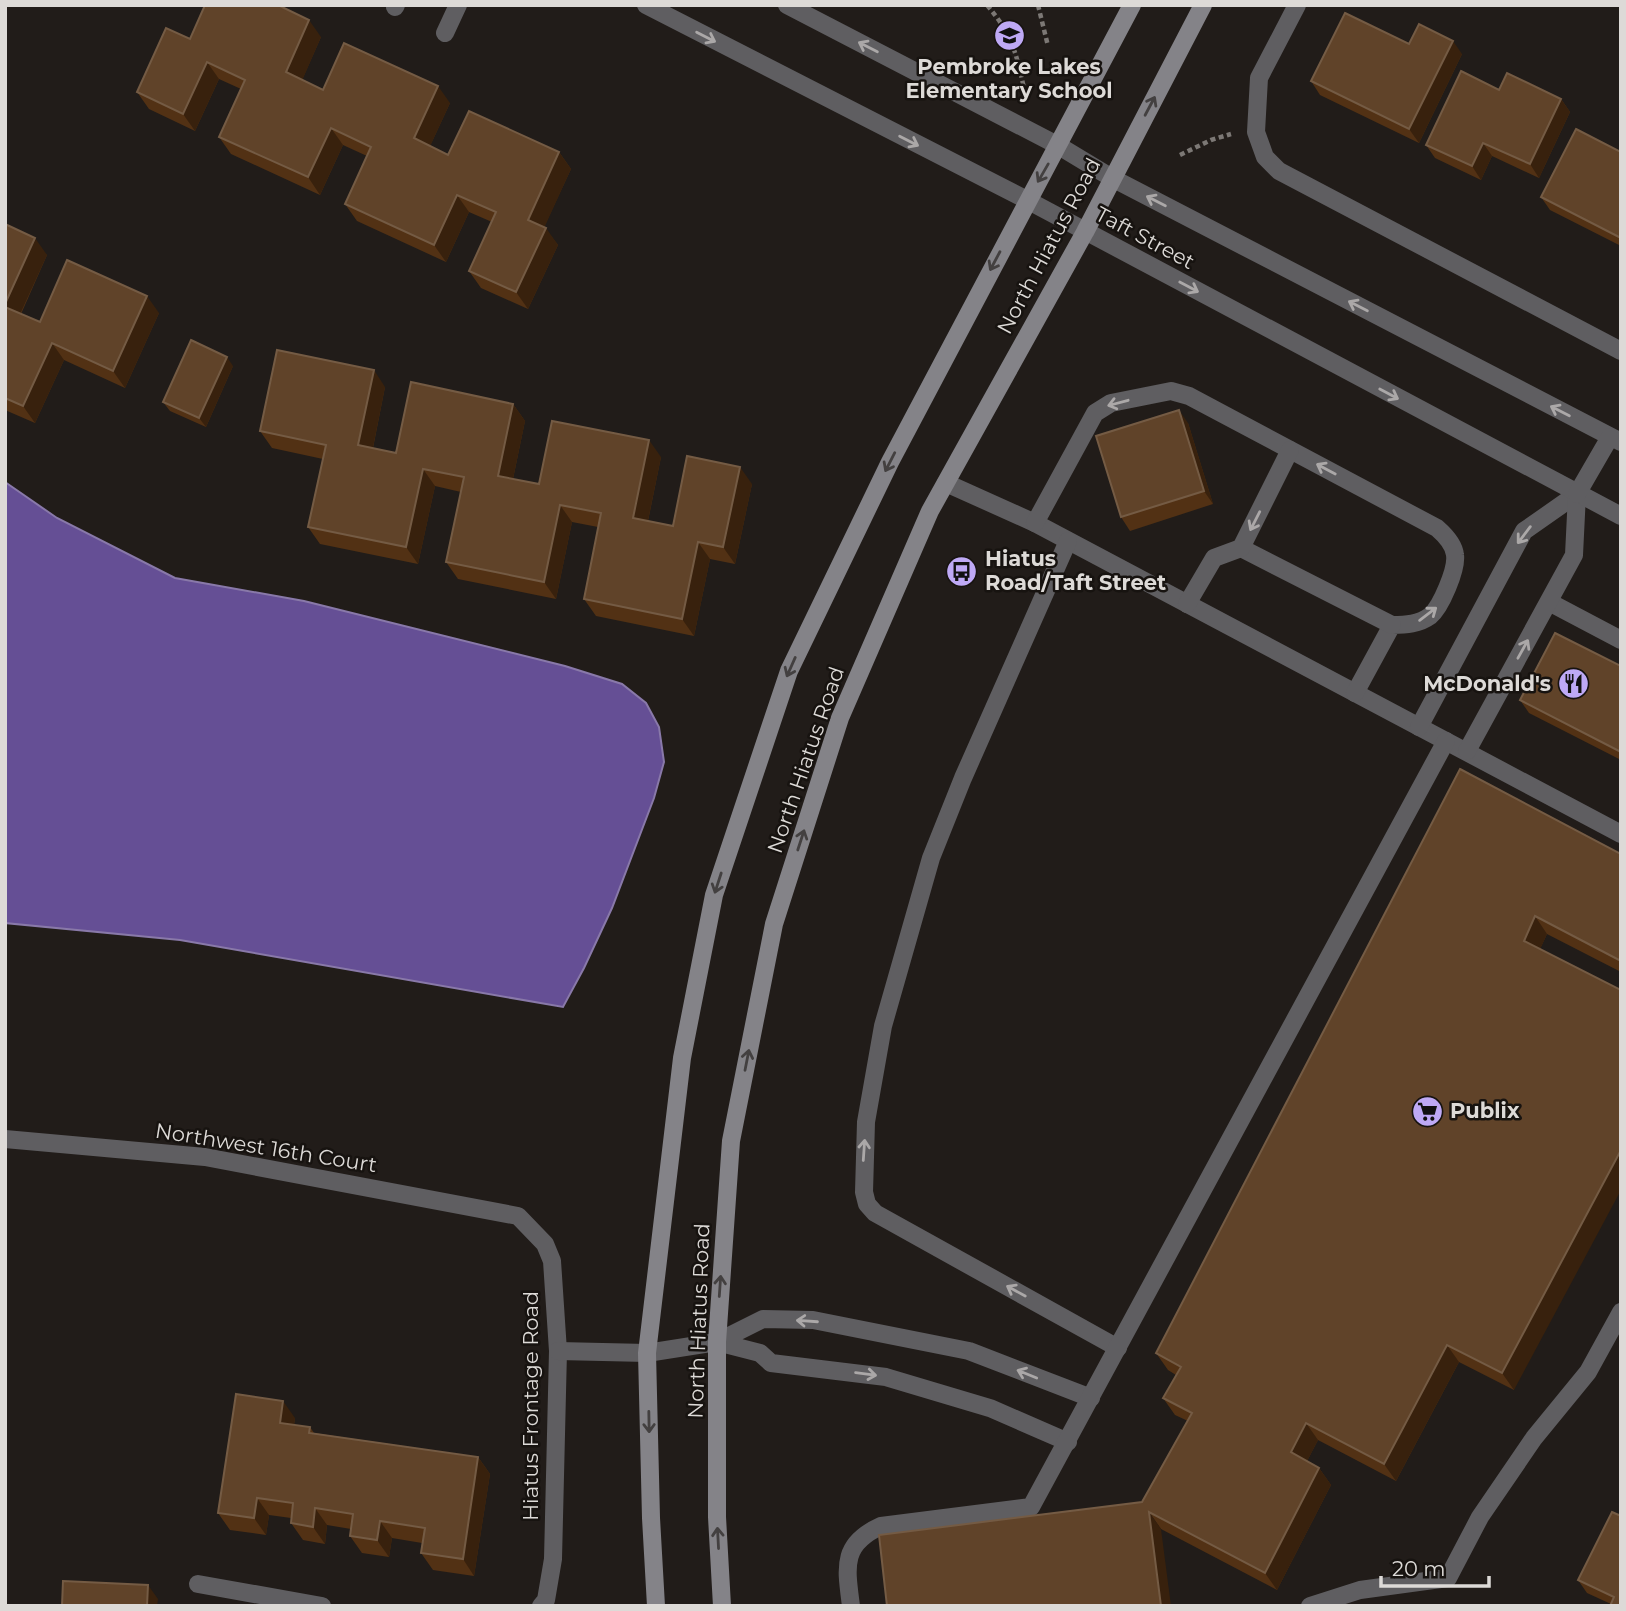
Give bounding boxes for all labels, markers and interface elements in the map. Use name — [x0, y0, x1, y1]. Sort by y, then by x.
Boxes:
school or university icon: Pembroke Lakes Elementary School — [992, 18, 1026, 52]
one-way arrow — [695, 30, 716, 44]
one-way arrow — [858, 39, 878, 53]
place label: Pembroke Lakes Elementary School — [906, 54, 1112, 103]
one-way arrow — [1143, 96, 1157, 117]
one-way arrow — [898, 134, 918, 148]
street label: North Hiatus Road — [992, 154, 1106, 338]
one-way arrow — [1036, 163, 1050, 183]
one-way arrow — [1147, 193, 1167, 207]
street label: Taft Street — [1091, 201, 1199, 274]
one-way arrow — [988, 250, 1001, 271]
one-way arrow — [1178, 280, 1198, 294]
one-way arrow — [1348, 298, 1369, 312]
one-way arrow — [1379, 387, 1399, 401]
one-way arrow — [1108, 397, 1130, 410]
one-way arrow — [1550, 403, 1571, 417]
one-way arrow — [882, 451, 896, 472]
one-way arrow — [1316, 462, 1337, 475]
one-way arrow — [1247, 510, 1261, 531]
one-way arrow — [1517, 526, 1532, 545]
place label: Hiatus Road/Taft Street — [985, 546, 1166, 595]
bus stop icon: Hiatus Road/Taft Street — [945, 554, 979, 588]
one-way arrow — [1418, 607, 1437, 621]
one-way arrow — [1516, 639, 1530, 659]
one-way arrow — [784, 656, 797, 678]
street label: North Hiatus Road — [762, 663, 849, 856]
restaurant icon: McDonald's — [1557, 667, 1591, 701]
place label: McDonald's — [1423, 671, 1551, 696]
one-way arrow — [796, 829, 808, 851]
one-way arrow — [711, 871, 723, 893]
one-way arrow — [740, 1049, 754, 1072]
supermarket icon: Publix — [1410, 1094, 1444, 1128]
place label: Publix — [1450, 1098, 1520, 1123]
street label: Northwest 16th Court — [153, 1118, 379, 1177]
one-way arrow — [858, 1139, 871, 1162]
street label: North Hiatus Road — [683, 1223, 714, 1419]
one-way arrow — [714, 1275, 727, 1298]
one-way arrow — [1006, 1284, 1027, 1297]
street label: Hiatus Frontage Road — [518, 1291, 543, 1521]
one-way arrow — [796, 1314, 819, 1327]
one-way arrow — [1017, 1367, 1039, 1380]
one-way arrow — [855, 1368, 877, 1381]
one-way arrow — [642, 1410, 656, 1433]
one-way arrow — [711, 1527, 724, 1549]
scale bar — [1381, 1544, 1490, 1588]
text: 20 m — [1392, 1556, 1446, 1581]

